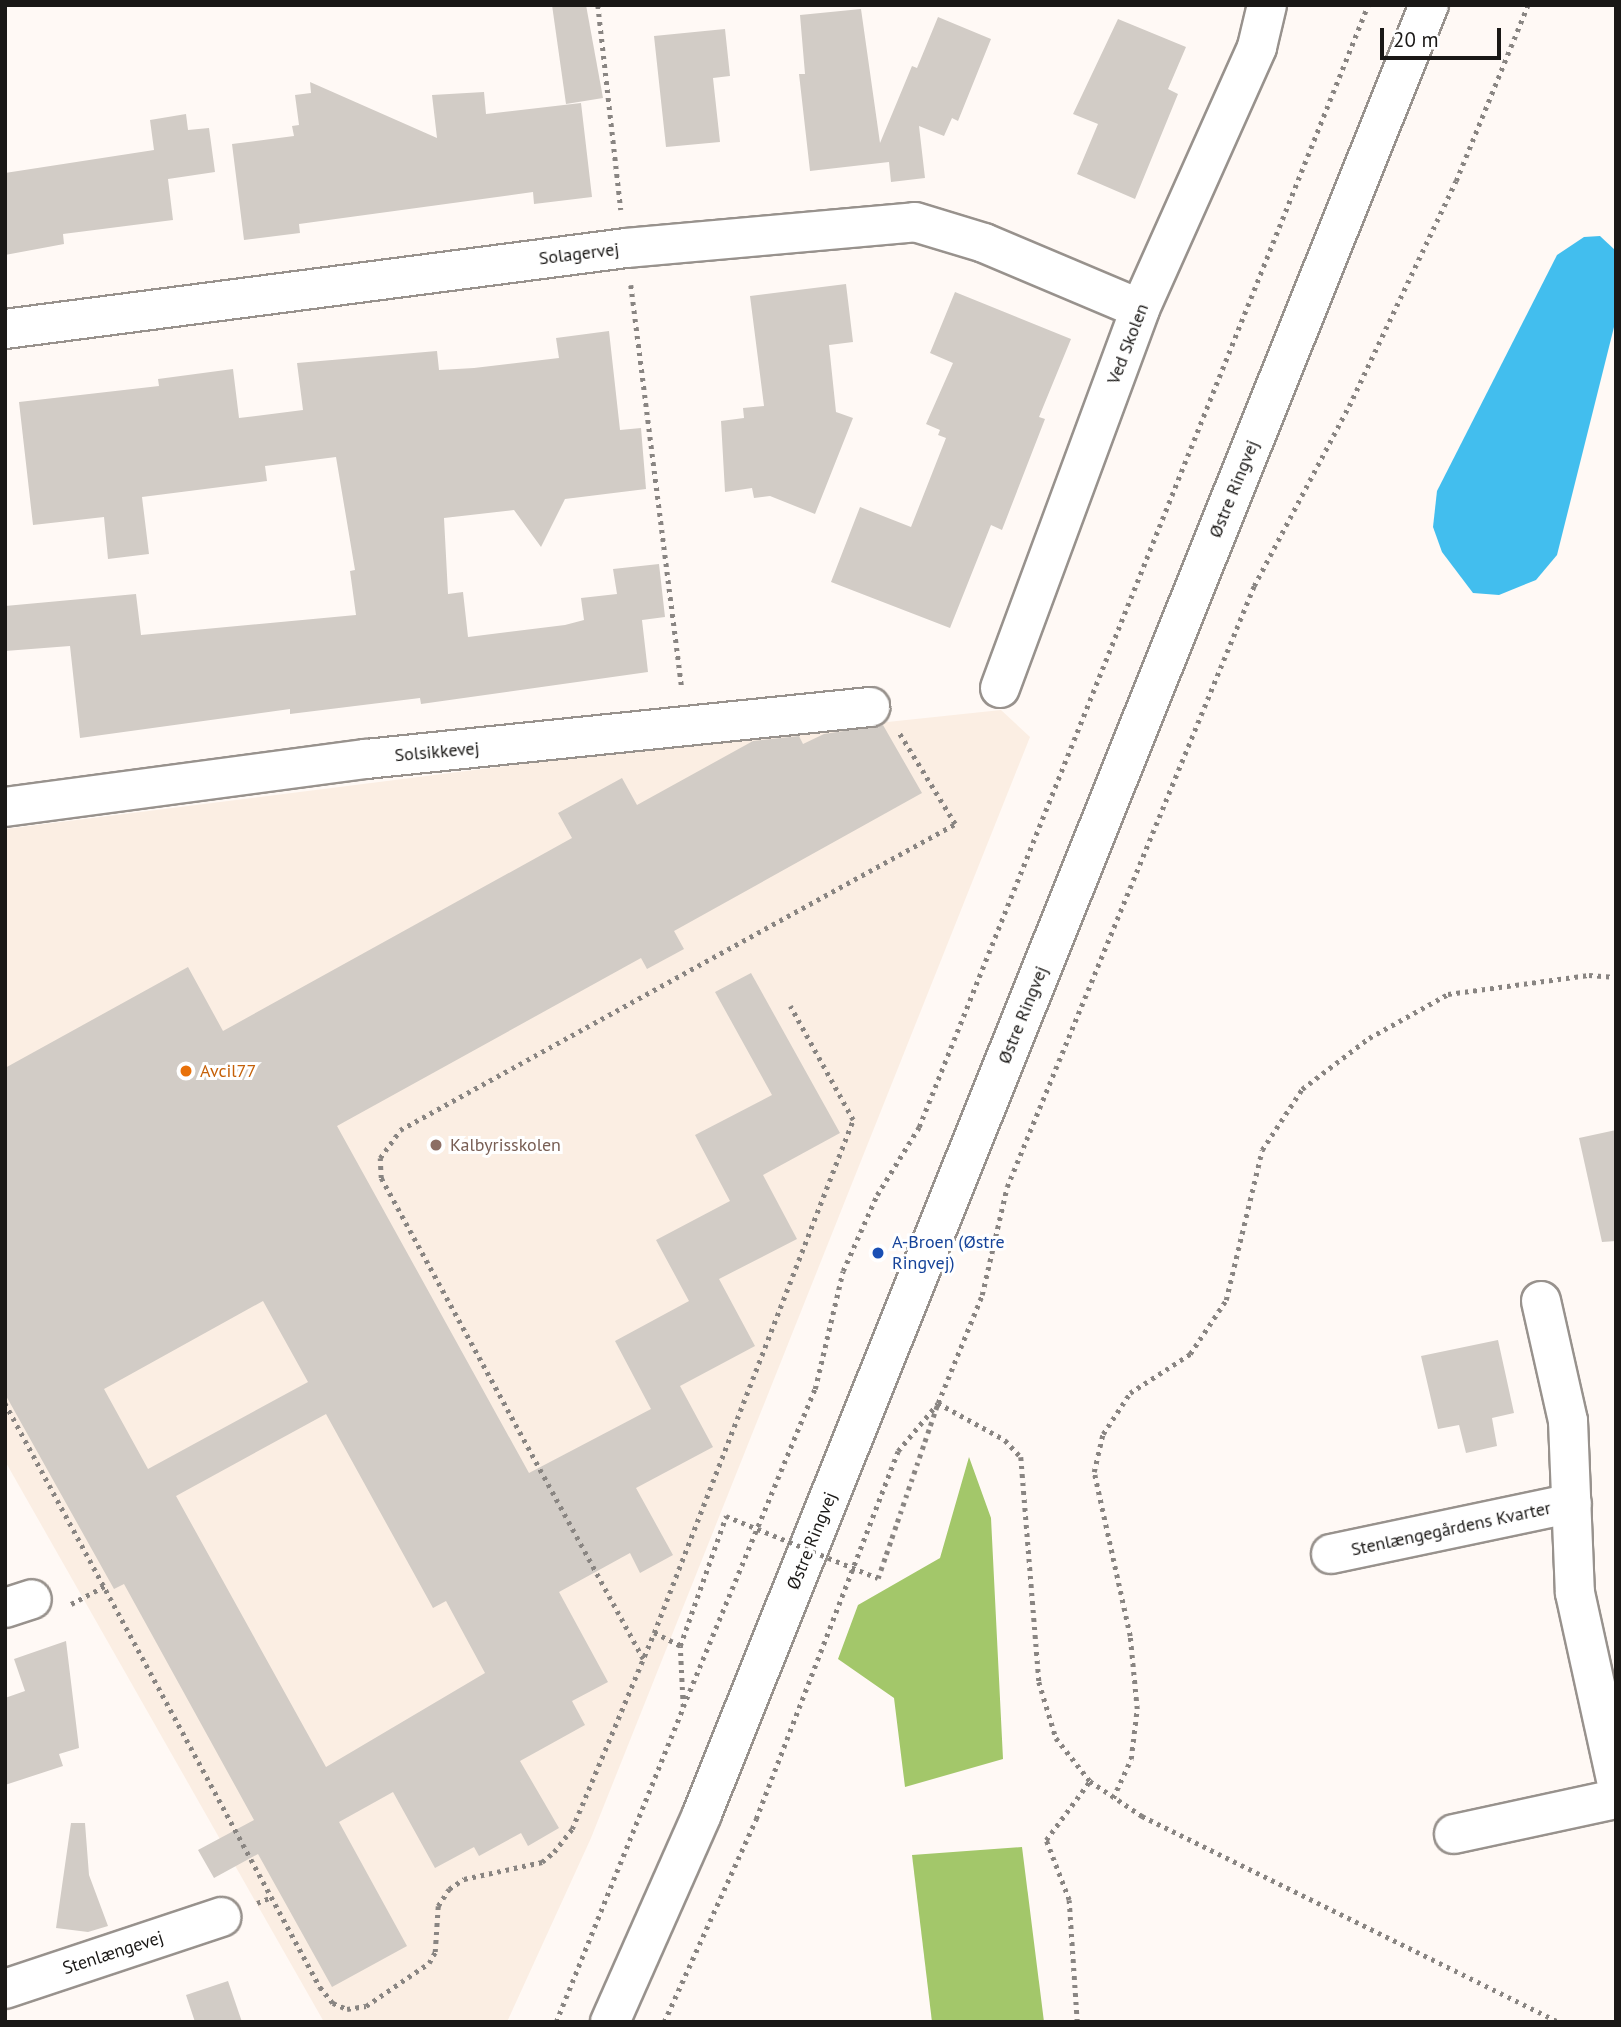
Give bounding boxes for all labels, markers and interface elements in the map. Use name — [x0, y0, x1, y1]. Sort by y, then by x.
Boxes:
scale bar — [1383, 14, 1504, 58]
text: 20 m — [1393, 26, 1439, 53]
street label: Solagervej — [538, 238, 620, 270]
street label: Ved Skolen — [1103, 301, 1153, 387]
street label: Østre Ringvej — [1205, 437, 1263, 541]
street label: Solsikkevej — [394, 738, 480, 766]
street label: Østre Ringvej — [994, 963, 1052, 1067]
place label: Avcil77 — [200, 1060, 256, 1082]
marker: Avcil77 — [178, 1063, 194, 1079]
place label: Kalbyrisskolen — [450, 1134, 561, 1156]
marker: Kalbyrisskolen — [428, 1137, 444, 1153]
place label: A-Broen (Østre Ringvej) — [892, 1232, 1005, 1274]
marker: A-Broen (Østre Ringvej) — [870, 1245, 886, 1261]
street label: Østre Ringvej — [783, 1489, 841, 1593]
street label: Stenlængegårdens Kvarter — [1349, 1497, 1553, 1561]
street label: Stenlængevej — [60, 1927, 166, 1979]

